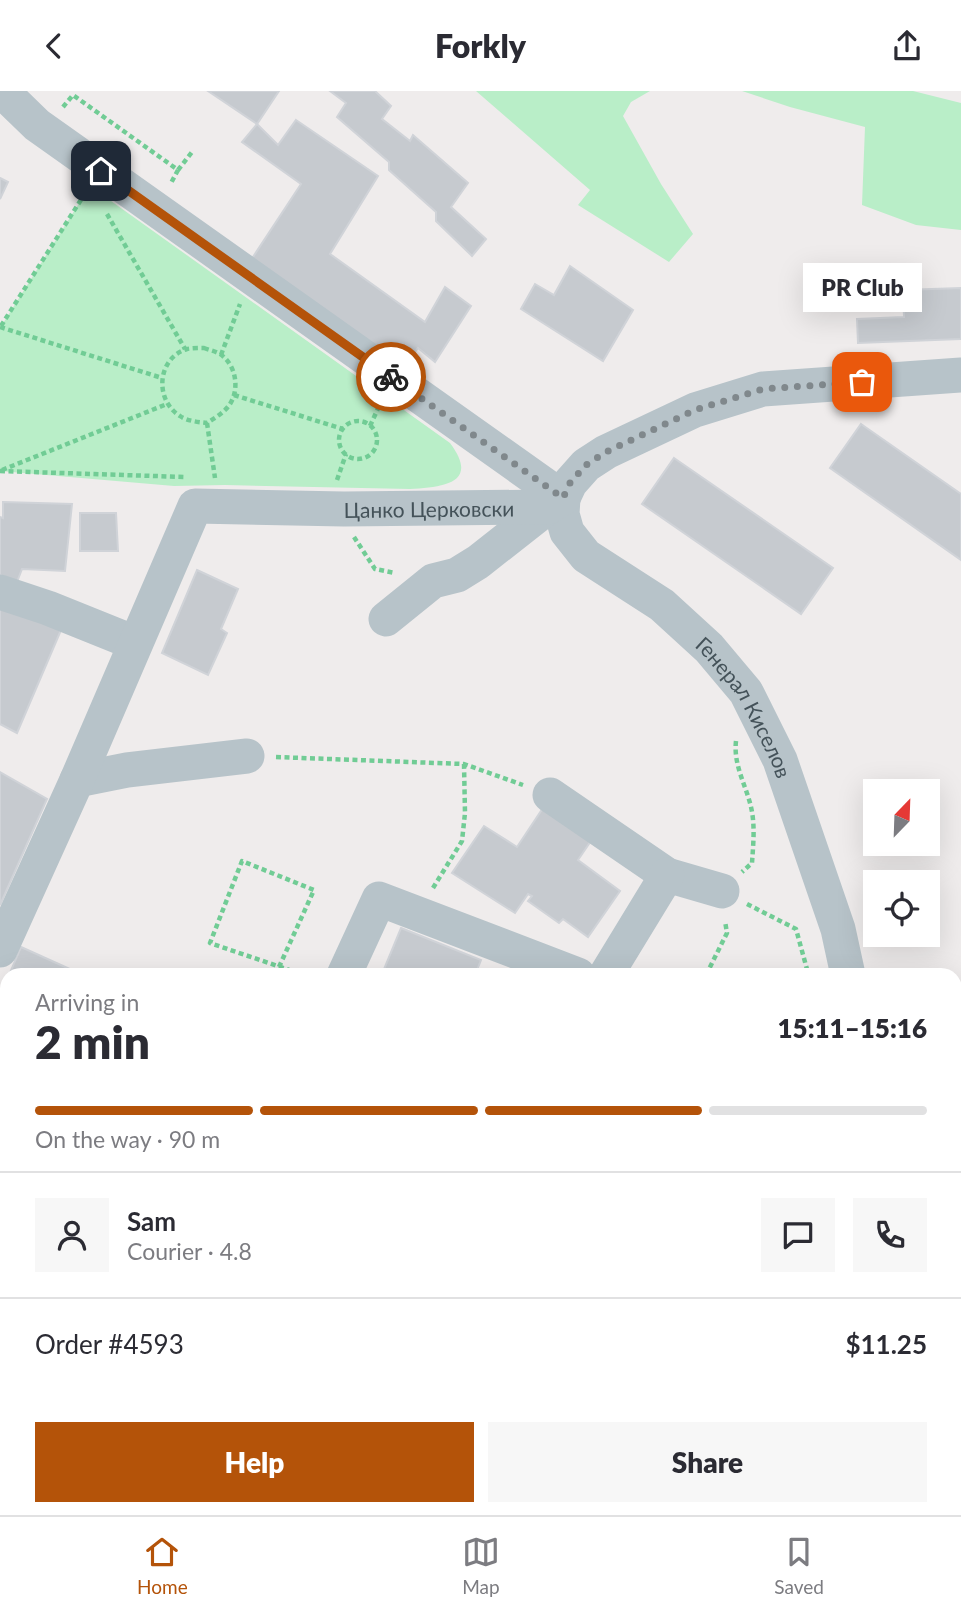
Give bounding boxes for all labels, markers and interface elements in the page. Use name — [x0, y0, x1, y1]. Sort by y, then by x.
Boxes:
text: Forkly — [435, 26, 526, 65]
icon: back — [35, 27, 73, 65]
icon: share — [888, 27, 926, 65]
pin — [71, 141, 131, 201]
icon: home — [82, 152, 120, 190]
callout: PR Club — [802, 263, 922, 312]
text: PR Club — [821, 273, 904, 301]
courier — [356, 342, 426, 412]
pin — [832, 352, 892, 412]
icon: bike — [372, 358, 410, 396]
icon: bag — [843, 363, 881, 401]
street label: Цанко Церковски — [344, 495, 515, 522]
street label: Генерал Киселов — [692, 631, 798, 781]
north arrow — [863, 779, 940, 856]
map controls — [863, 779, 940, 947]
button: locate — [863, 870, 940, 947]
text: Arriving in — [35, 988, 139, 1016]
text: 15:11–15:16 — [777, 1012, 927, 1044]
text: 2 min — [35, 1014, 150, 1069]
text: On the way · 90 m — [35, 1125, 220, 1153]
button: person — [35, 1198, 109, 1272]
button: chat — [761, 1198, 835, 1272]
button: phone — [853, 1198, 927, 1272]
text: Sam — [127, 1205, 176, 1237]
text: Courier · 4.8 — [127, 1237, 252, 1265]
text: Order #4593 — [35, 1328, 184, 1360]
text: $11.25 — [845, 1328, 927, 1360]
button: Help — [35, 1422, 474, 1502]
button: Share — [488, 1422, 927, 1502]
tab: Home — [137, 1533, 188, 1598]
tab: Map — [462, 1533, 500, 1598]
tab: Saved — [774, 1533, 824, 1598]

